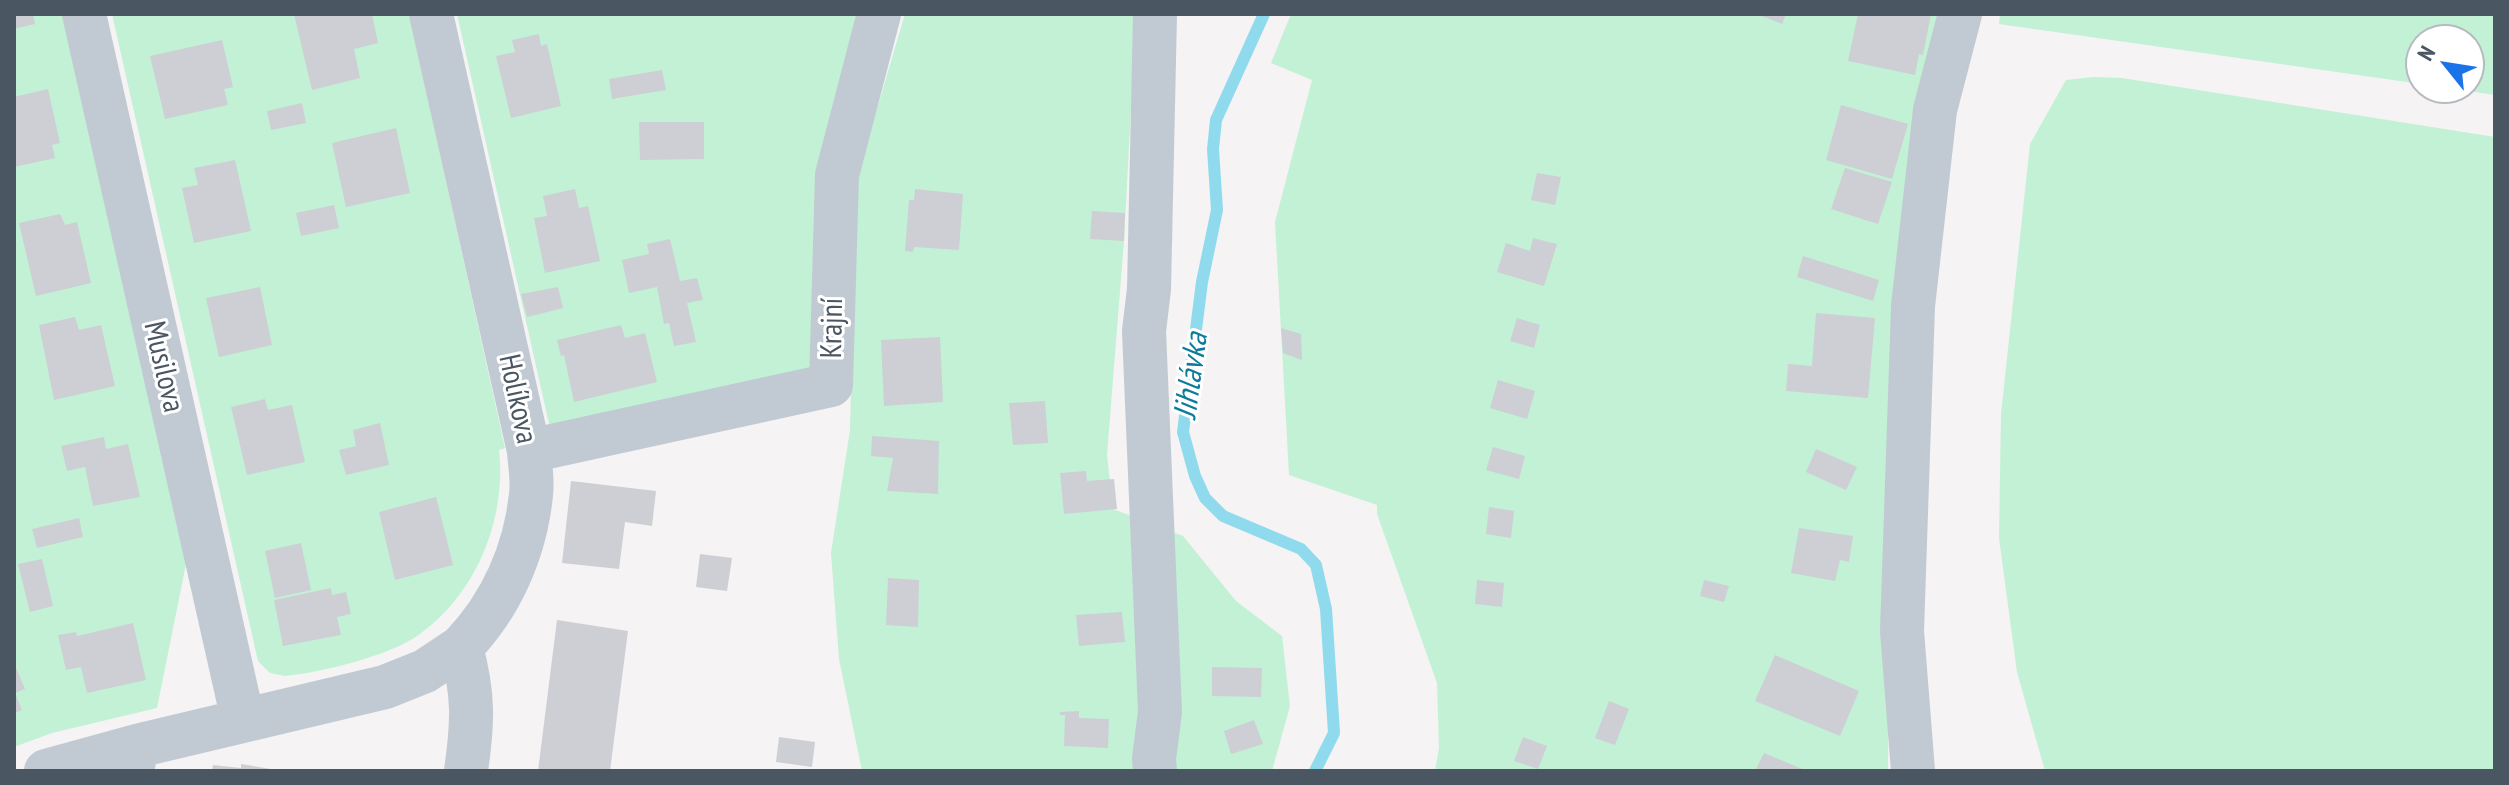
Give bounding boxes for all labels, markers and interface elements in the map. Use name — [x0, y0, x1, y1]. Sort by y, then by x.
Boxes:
north arrow — [2405, 24, 2485, 104]
text: N — [2411, 41, 2441, 65]
street label: Krajní — [814, 297, 852, 359]
street label: Musilova — [135, 318, 191, 416]
water label: Jihlávka — [1167, 330, 1217, 422]
street label: Holíkova — [490, 351, 544, 447]

